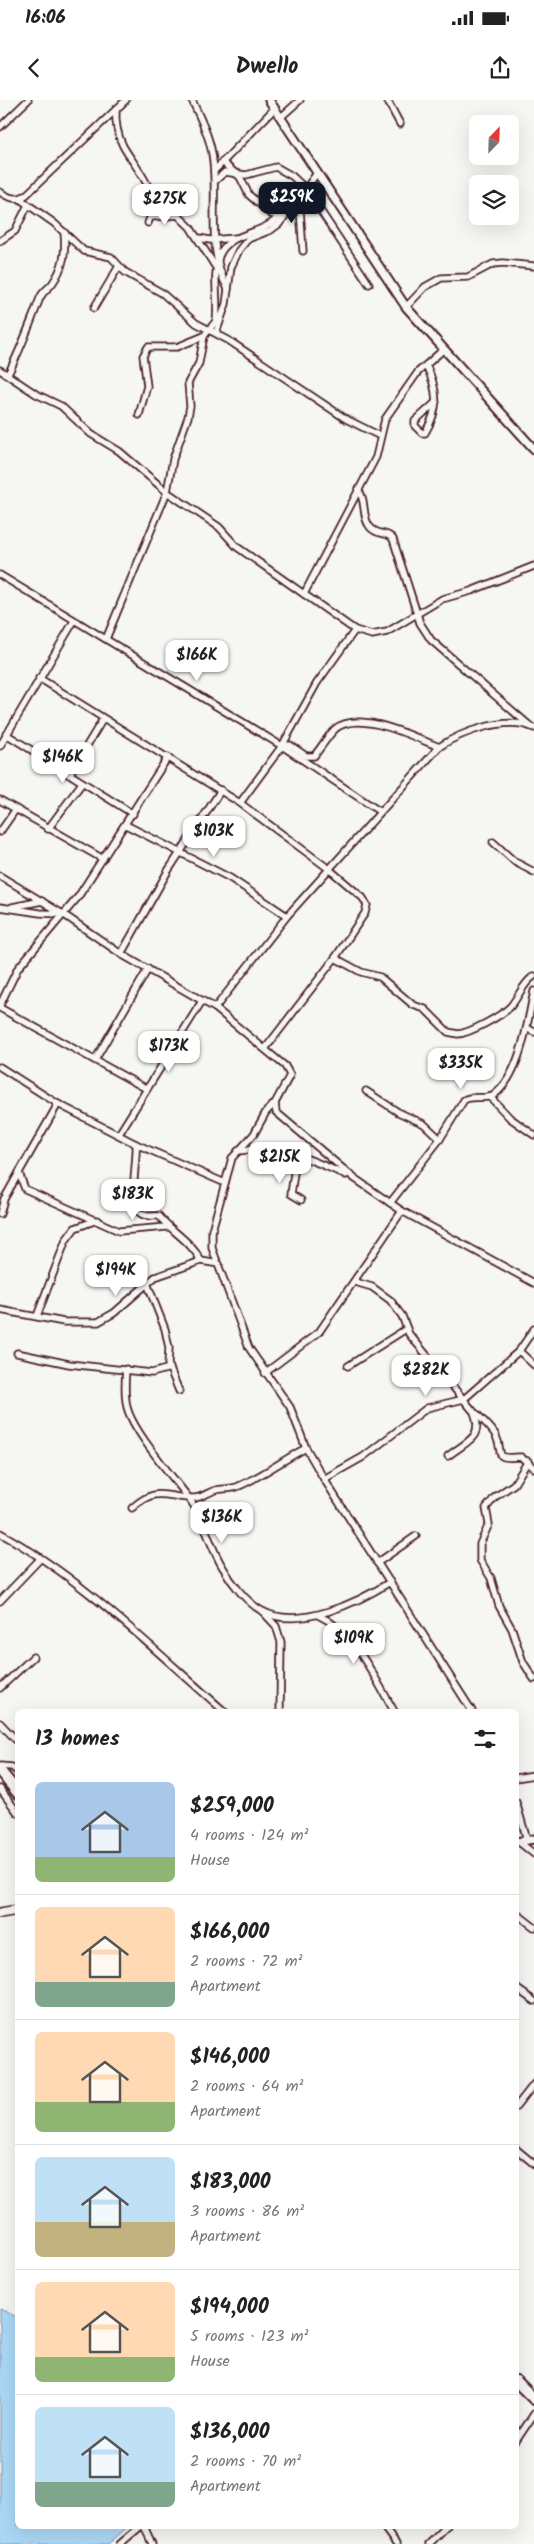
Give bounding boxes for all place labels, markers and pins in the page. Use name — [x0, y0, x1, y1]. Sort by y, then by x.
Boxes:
pin: $259K — [257, 182, 327, 224]
pin: $275K — [130, 184, 200, 226]
pin: $166K — [162, 640, 232, 682]
pin: $146K — [28, 742, 98, 784]
pin: $103K — [179, 816, 249, 858]
pin: $173K — [134, 1030, 204, 1073]
pin: $335K — [426, 1048, 496, 1090]
pin: $215K — [245, 1142, 315, 1184]
pin: $183K — [98, 1178, 168, 1221]
pin: $194K — [81, 1254, 151, 1297]
pin: $282K — [391, 1354, 461, 1397]
pin: $136K — [187, 1502, 257, 1544]
pin: $109K — [319, 1622, 389, 1665]

